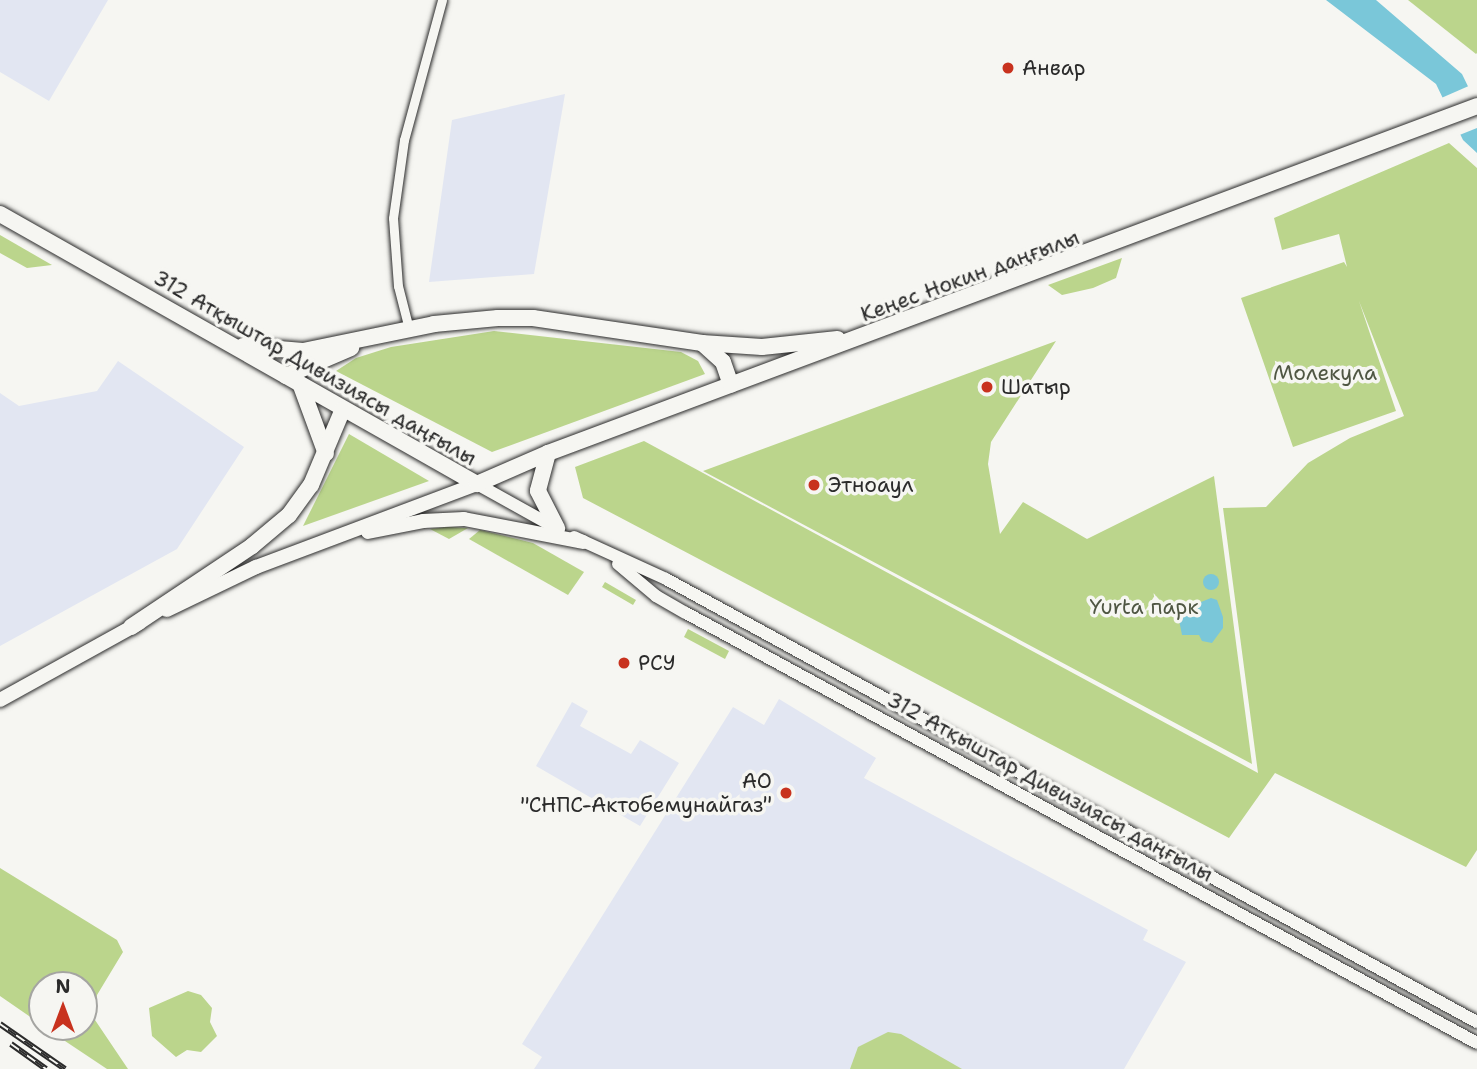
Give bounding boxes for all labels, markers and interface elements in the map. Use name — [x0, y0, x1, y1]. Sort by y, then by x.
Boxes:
place label: Анвар — [1022, 55, 1086, 81]
marker: Анвар — [1000, 60, 1016, 76]
street label: Кеңес Нокин даңғылы — [857, 225, 1083, 327]
street label: 312 Атқыштар Дивизиясы даңғылы — [149, 265, 481, 471]
park label: Молекула — [1273, 360, 1377, 386]
place label: Шатыр — [1001, 374, 1071, 400]
marker: Шатыр — [979, 379, 995, 395]
place label: Этноаул — [828, 472, 913, 498]
marker: Этноаул — [806, 477, 822, 493]
park label: Yurta парк — [1089, 594, 1199, 620]
place label: РСУ — [638, 650, 676, 676]
marker: РСУ — [616, 655, 632, 671]
street label: 312 Атқыштар Дивизиясы даңғылы — [883, 687, 1217, 887]
place label: АО "СНПС-Актобемунайгаз" — [520, 768, 772, 818]
marker: АО "СНПС-Актобемунайгаз" — [778, 785, 794, 801]
north arrow — [28, 971, 98, 1041]
text: N — [55, 974, 71, 999]

